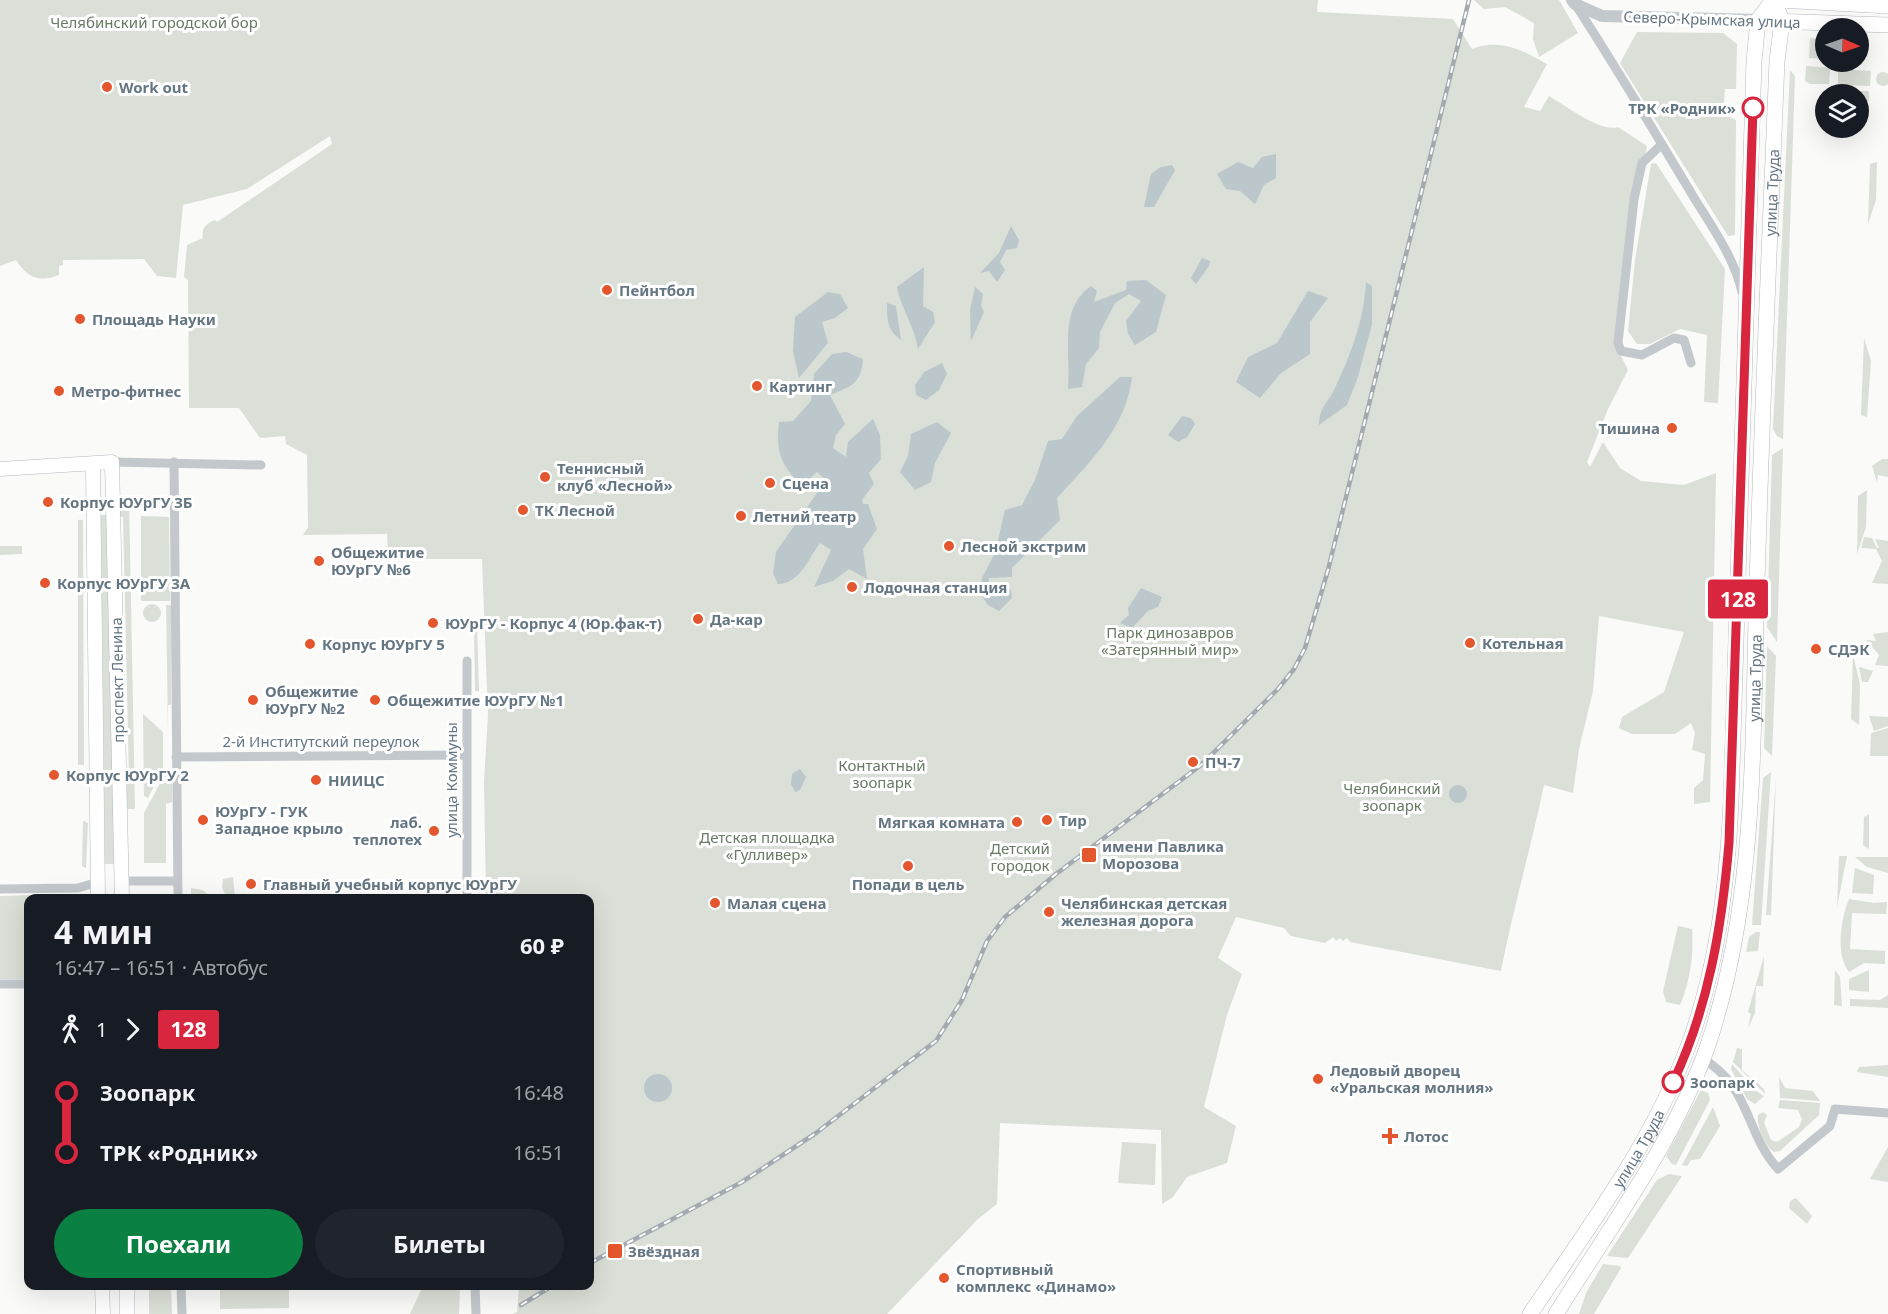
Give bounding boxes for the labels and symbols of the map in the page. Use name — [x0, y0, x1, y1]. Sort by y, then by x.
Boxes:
street label: Северо-Крымская улица — [1623, 6, 1801, 32]
park label: Челябинский городской бор — [50, 12, 258, 32]
north arrow — [1815, 18, 1869, 72]
place label: Work out — [119, 77, 189, 97]
marker: Work out — [100, 80, 114, 94]
marker: ТРК «Родник» — [1742, 97, 1764, 119]
place label: ТРК «Родник» — [1628, 98, 1736, 118]
street label: улица Труда — [1760, 148, 1783, 237]
place label: Пейнтбол — [619, 280, 695, 300]
marker: Пейнтбол — [600, 283, 614, 297]
place label: Площадь Науки — [92, 309, 216, 329]
marker: Площадь Науки — [73, 312, 87, 326]
place label: Картинг — [769, 376, 832, 396]
marker: Картинг — [750, 379, 764, 393]
place label: Метро-фитнес — [71, 381, 181, 401]
marker: Метро-фитнес — [52, 384, 66, 398]
place label: Тишина — [1598, 418, 1660, 438]
marker: Тишина — [1665, 421, 1679, 435]
place label: Теннисный клуб «Лесной» — [557, 458, 673, 495]
marker: Теннисный клуб «Лесной» — [538, 470, 552, 484]
place label: Сцена — [782, 473, 829, 493]
marker: Сцена — [763, 476, 777, 490]
place label: Корпус ЮУрГУ 3Б — [60, 492, 193, 512]
marker: Корпус ЮУрГУ 3Б — [41, 495, 55, 509]
place label: ТК Лесной — [535, 500, 615, 520]
marker: ТК Лесной — [516, 503, 530, 517]
place label: Летний театр — [753, 506, 856, 526]
marker: Летний театр — [734, 509, 748, 523]
place label: Лесной экстрим — [961, 536, 1086, 556]
marker: Лесной экстрим — [942, 539, 956, 553]
place label: Общежитие ЮУрГУ №6 — [331, 542, 425, 579]
marker: Общежитие ЮУрГУ №6 — [312, 554, 326, 568]
place label: Корпус ЮУрГУ 3А — [57, 573, 191, 593]
marker: Корпус ЮУрГУ 3А — [38, 576, 52, 590]
place label: Лодочная станция — [864, 577, 1007, 597]
marker: Лодочная станция — [845, 580, 859, 594]
line badge: 128 — [1704, 580, 1772, 618]
place label: Да-кар — [710, 609, 763, 629]
marker: Да-кар — [691, 612, 705, 626]
place label: ЮУрГУ - Корпус 4 (Юр.фак-т) — [445, 613, 662, 633]
marker: ЮУрГУ - Корпус 4 (Юр.фак-т) — [426, 616, 440, 630]
street label: проспект Ленина — [106, 617, 128, 743]
park label: Парк динозавров «Затерянный мир» — [1101, 622, 1239, 659]
place label: Котельная — [1482, 633, 1564, 653]
place label: Корпус ЮУрГУ 5 — [322, 634, 445, 654]
street label: улица Труда — [1744, 634, 1766, 722]
marker: Котельная — [1463, 636, 1477, 650]
marker: Корпус ЮУрГУ 5 — [303, 637, 317, 651]
place label: СДЭК — [1828, 639, 1870, 659]
marker: СДЭК — [1809, 642, 1823, 656]
place label: Общежитие ЮУрГУ №2 — [265, 681, 359, 718]
place label: Общежитие ЮУрГУ №1 — [387, 690, 564, 710]
marker: Общежитие ЮУрГУ №2 — [246, 693, 260, 707]
marker: Общежитие ЮУрГУ №1 — [368, 693, 382, 707]
street label: улица Коммуны — [441, 722, 461, 838]
street label: 2-й Институтский переулок — [222, 731, 420, 751]
place label: ПЧ-7 — [1205, 752, 1241, 772]
park label: Контактный зоопарк — [838, 755, 926, 792]
marker: ПЧ-7 — [1186, 755, 1200, 769]
place label: Корпус ЮУрГУ 2 — [66, 765, 189, 785]
marker: Корпус ЮУрГУ 2 — [47, 768, 61, 782]
place label: НИИЦС — [328, 770, 385, 790]
marker: НИИЦС — [309, 773, 323, 787]
park label: Челябинский зоопарк — [1343, 778, 1441, 815]
place label: ЮУрГУ - ГУК Западное крыло — [215, 801, 343, 838]
place label: Тир — [1059, 810, 1087, 830]
place label: лаб. теплотех — [353, 812, 422, 849]
place label: Мягкая комната — [878, 812, 1005, 832]
marker: ЮУрГУ - ГУК Западное крыло — [196, 813, 210, 827]
marker: Тир — [1040, 813, 1054, 827]
marker: Мягкая комната — [1010, 815, 1024, 829]
marker: лаб. теплотех — [427, 824, 441, 838]
park label: Детская площадка «Гулливер» — [699, 827, 835, 864]
place label: имени Павлика Морозова — [1102, 836, 1224, 873]
park label: Детский городок — [990, 838, 1050, 875]
marker: имени Павлика Морозова — [1080, 846, 1098, 864]
marker: Попади в цель — [901, 859, 915, 873]
place label: Главный учебный корпус ЮУрГУ — [263, 874, 517, 894]
place label: Попади в цель — [852, 874, 964, 894]
marker: Главный учебный корпус ЮУрГУ — [244, 877, 258, 891]
place label: Малая сцена — [727, 893, 827, 913]
place label: Челябинская детская железная дорога — [1061, 893, 1227, 930]
marker: Малая сцена — [708, 896, 722, 910]
marker: Челябинская детская железная дорога — [1042, 905, 1056, 919]
place label: Ледовый дворец «Уральская молния» — [1330, 1060, 1494, 1097]
marker: Зоопарк — [1662, 1071, 1684, 1093]
marker: Ледовый дворец «Уральская молния» — [1311, 1072, 1325, 1086]
place label: Зоопарк — [1690, 1072, 1756, 1092]
street label: улица Труда — [1608, 1106, 1669, 1191]
place label: Лотос — [1404, 1126, 1449, 1146]
marker: Лотос — [1381, 1127, 1399, 1145]
place label: Звёздная — [628, 1241, 700, 1261]
marker: Звёздная — [606, 1242, 624, 1260]
place label: Спортивный комплекс «Динамо» — [956, 1259, 1116, 1296]
marker: Спортивный комплекс «Динамо» — [937, 1271, 951, 1285]

